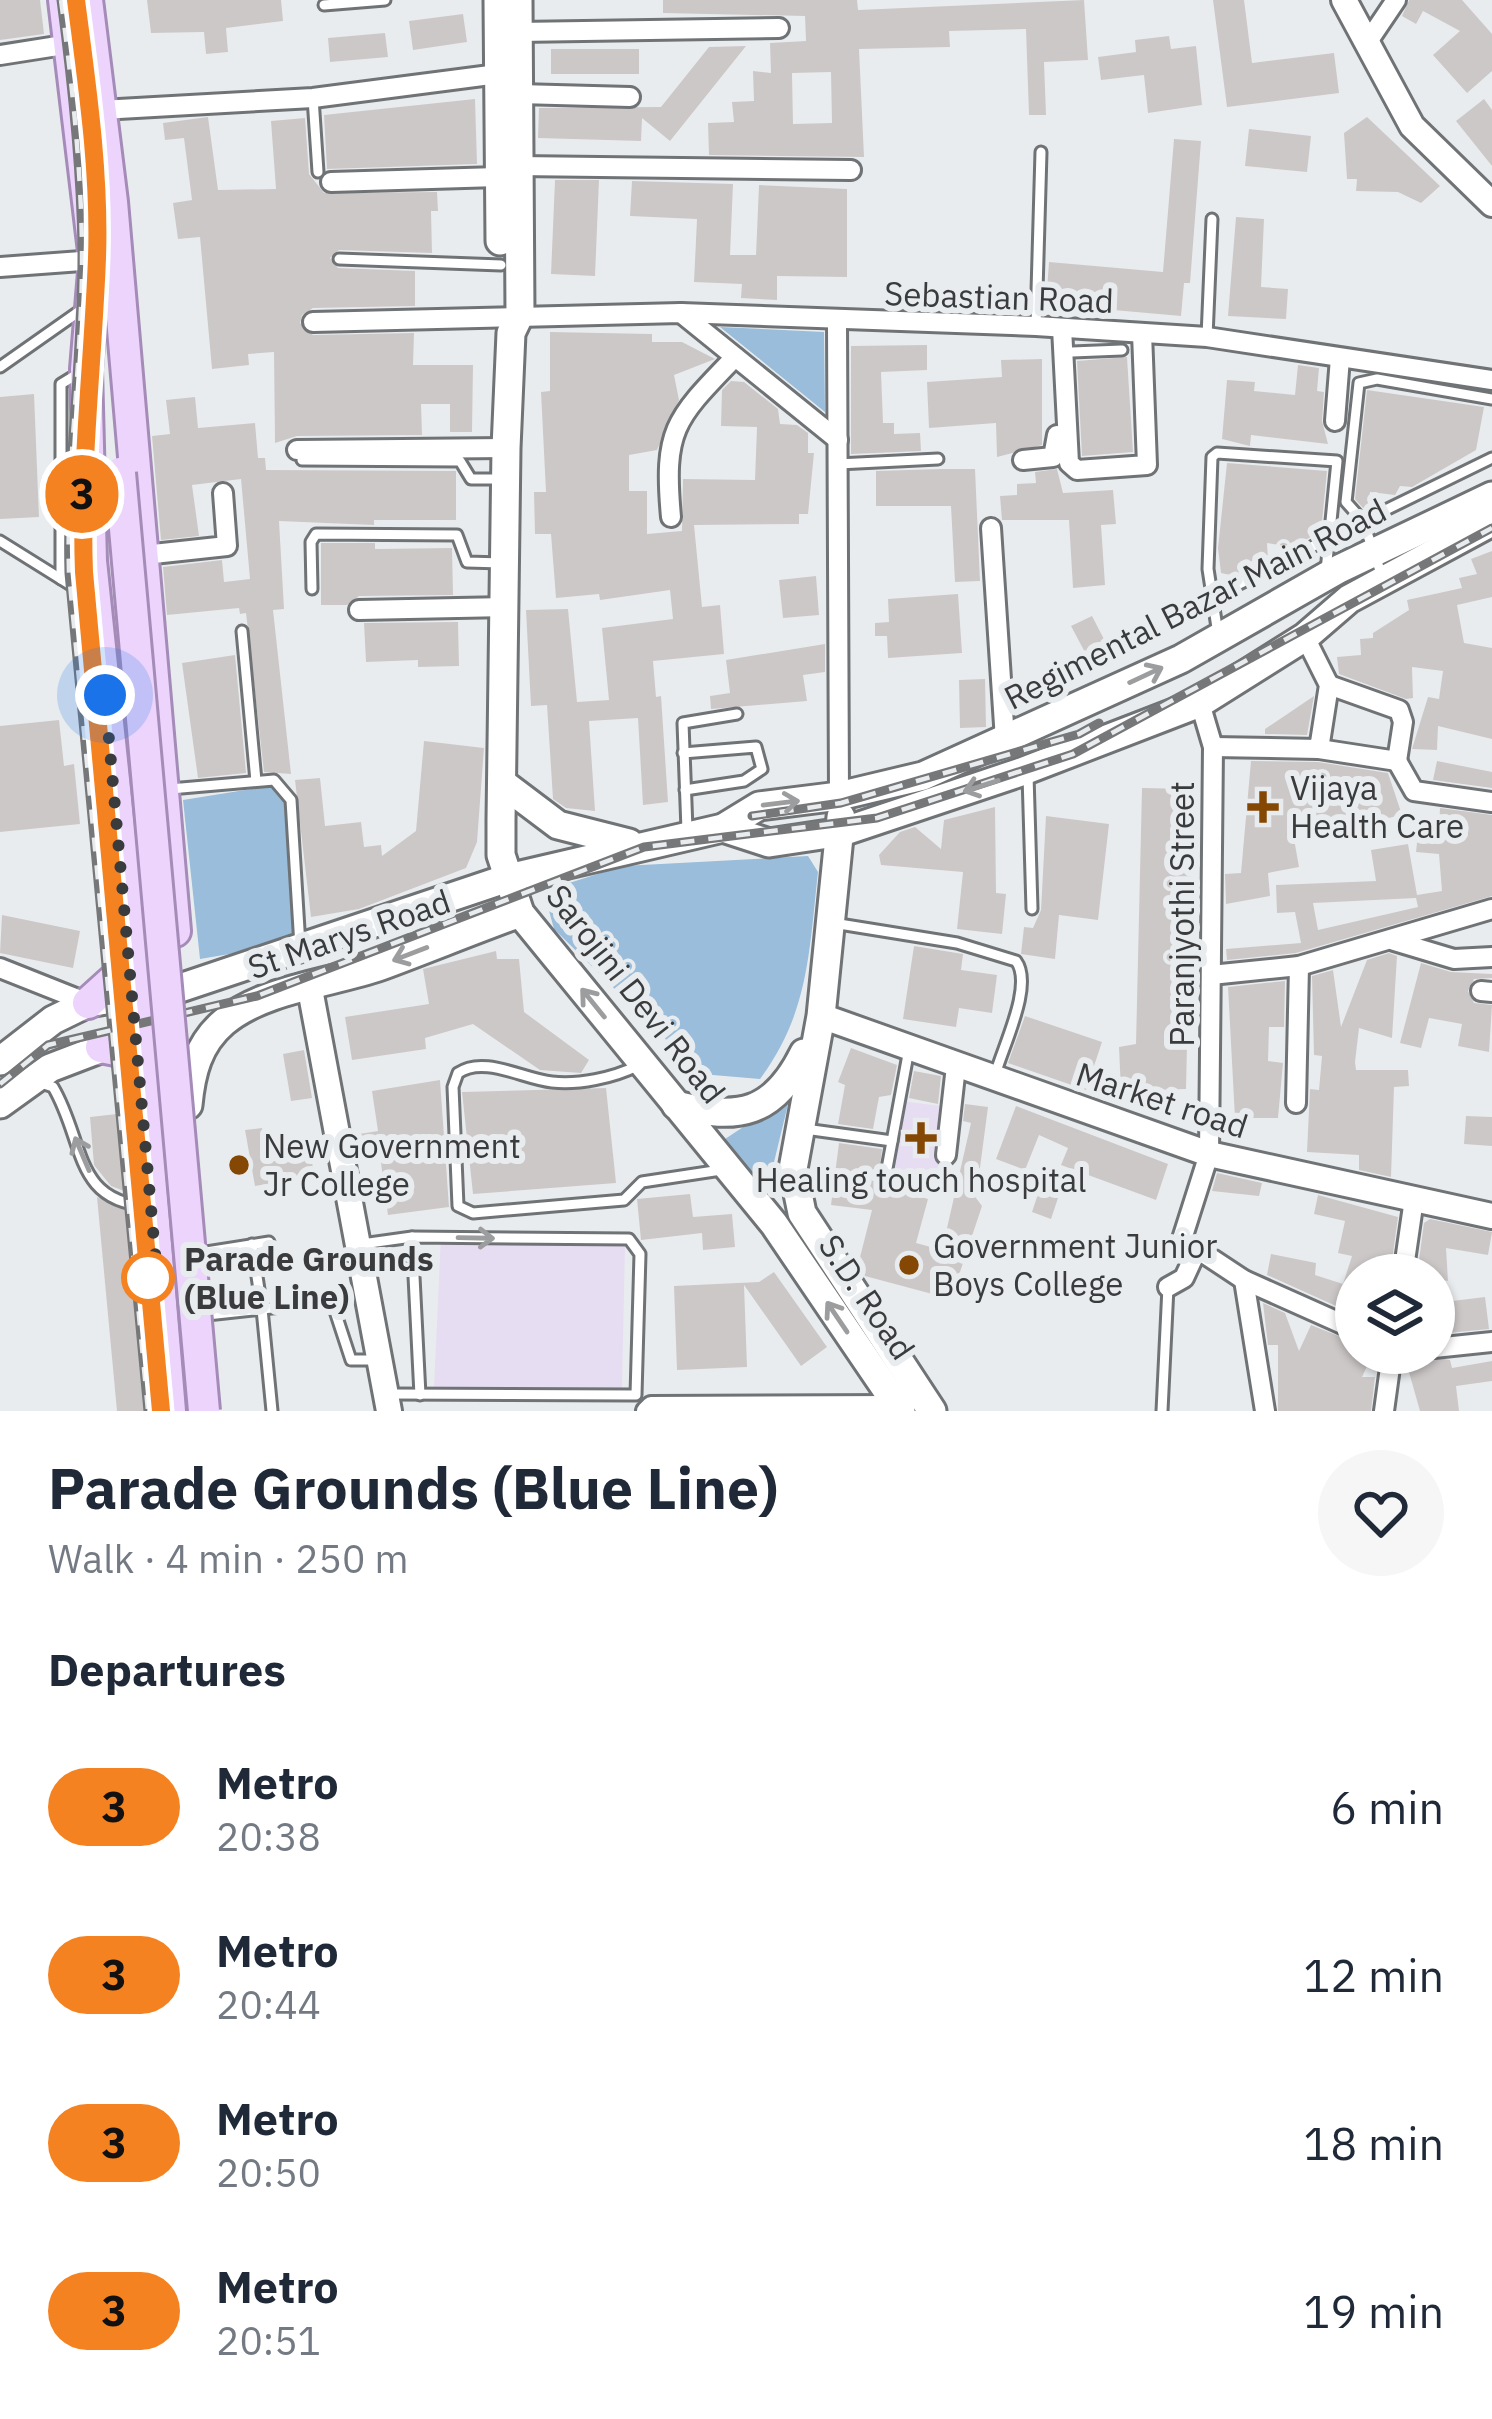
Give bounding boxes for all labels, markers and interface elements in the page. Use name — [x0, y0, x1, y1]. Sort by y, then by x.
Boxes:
street label: Sebastian Road — [883, 271, 1115, 322]
line badge: 3 — [43, 455, 121, 533]
text: 3 — [69, 466, 95, 521]
street label: Regimental Bazar Main Road — [997, 488, 1393, 719]
one-way arrow — [1127, 663, 1163, 685]
your location — [75, 665, 135, 725]
place label: Vijaya Health Care — [1290, 766, 1464, 847]
one-way arrow — [963, 776, 1001, 798]
street label: Paranjyothi Street — [1160, 781, 1203, 1047]
marker: Vijaya Health Care — [1247, 791, 1279, 823]
one-way arrow — [760, 792, 799, 814]
street label: Sarojini Devi Road — [537, 875, 735, 1112]
street label: St Marys Road — [242, 879, 456, 988]
one-way arrow — [393, 945, 430, 967]
one-way arrow — [580, 988, 607, 1020]
street label: Market road — [1071, 1052, 1253, 1147]
marker: Healing touch hospital — [905, 1122, 937, 1154]
place label: New Government Jr College — [263, 1124, 521, 1205]
one-way arrow — [70, 1136, 91, 1173]
marker: New Government Jr College — [226, 1152, 252, 1178]
place label: Healing touch hospital — [756, 1158, 1086, 1201]
place label: Government Junior Boys College — [933, 1224, 1217, 1305]
street label: S.D. Road — [810, 1226, 925, 1368]
one-way arrow — [456, 1227, 495, 1249]
place label: Parade Grounds (Blue Line) — [184, 1237, 434, 1318]
marker: Government Junior Boys College — [896, 1252, 922, 1278]
marker: Parade Grounds (Blue Line) — [123, 1253, 173, 1303]
map controls — [1335, 1254, 1455, 1374]
button: layers — [1335, 1254, 1455, 1374]
one-way arrow — [825, 1301, 850, 1335]
button: heart — [1318, 1450, 1444, 1576]
text: Parade Grounds (Blue Line) — [48, 1451, 778, 1525]
text: Walk · 4 min · 250 m — [48, 1533, 409, 1584]
text: Departures — [48, 1640, 286, 1698]
text: Metro — [216, 1753, 339, 1811]
text: 6 min — [1330, 1778, 1444, 1836]
text: 3 — [101, 1779, 127, 1834]
text: 20:38 — [216, 1811, 321, 1862]
text: Metro — [216, 1921, 339, 1979]
text: 12 min — [1303, 1946, 1444, 2004]
text: 3 — [101, 1947, 127, 2002]
text: 20:44 — [216, 1979, 321, 2030]
text: Metro — [216, 2089, 339, 2147]
text: 18 min — [1303, 2114, 1444, 2172]
text: 3 — [101, 2115, 127, 2170]
text: 20:50 — [216, 2147, 321, 2198]
text: Metro — [216, 2257, 339, 2315]
text: 19 min — [1303, 2282, 1444, 2340]
text: 3 — [101, 2283, 127, 2338]
text: 20:51 — [216, 2315, 321, 2366]

